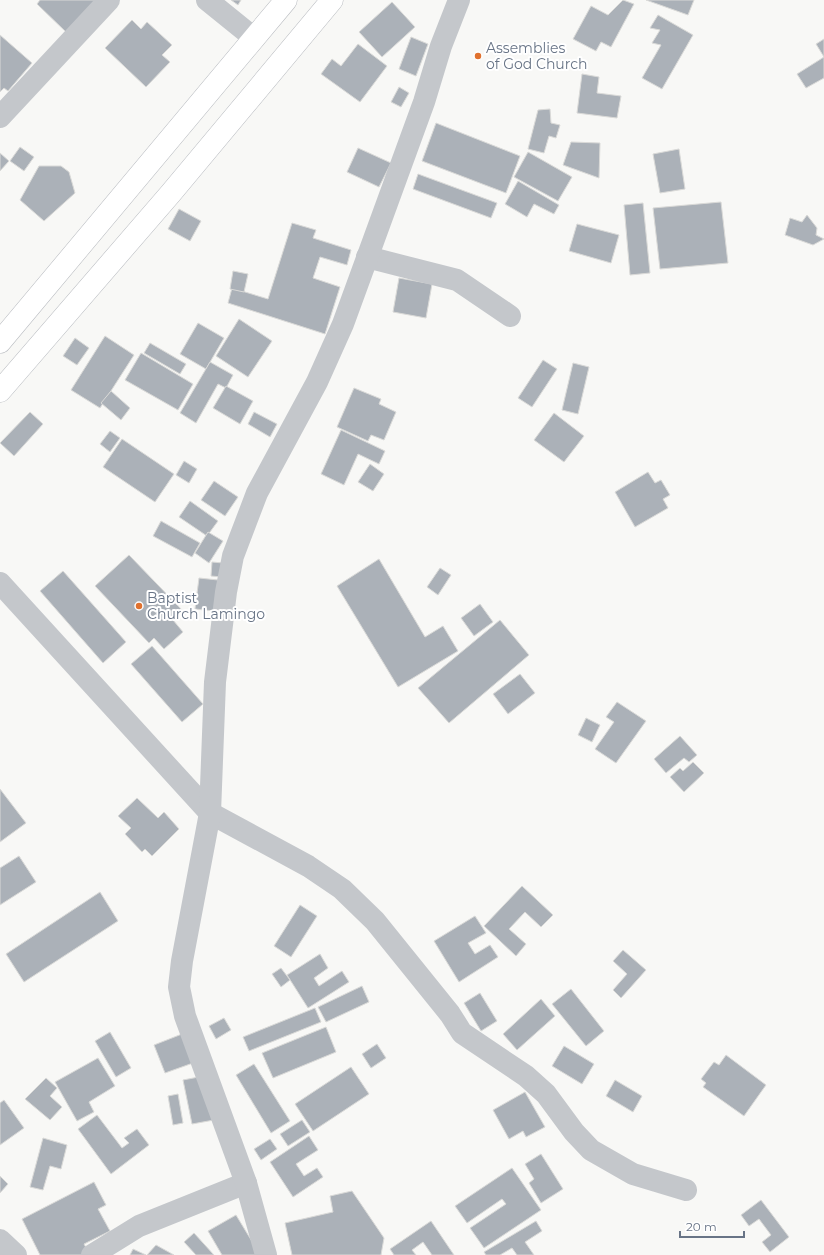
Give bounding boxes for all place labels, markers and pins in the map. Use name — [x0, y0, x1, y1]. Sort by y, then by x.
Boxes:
place label: Assemblies of God Church — [486, 39, 587, 73]
marker: Assemblies of God Church — [473, 51, 483, 61]
place label: Baptist Church Lamingo — [147, 589, 265, 623]
marker: Baptist Church Lamingo — [134, 601, 144, 611]

